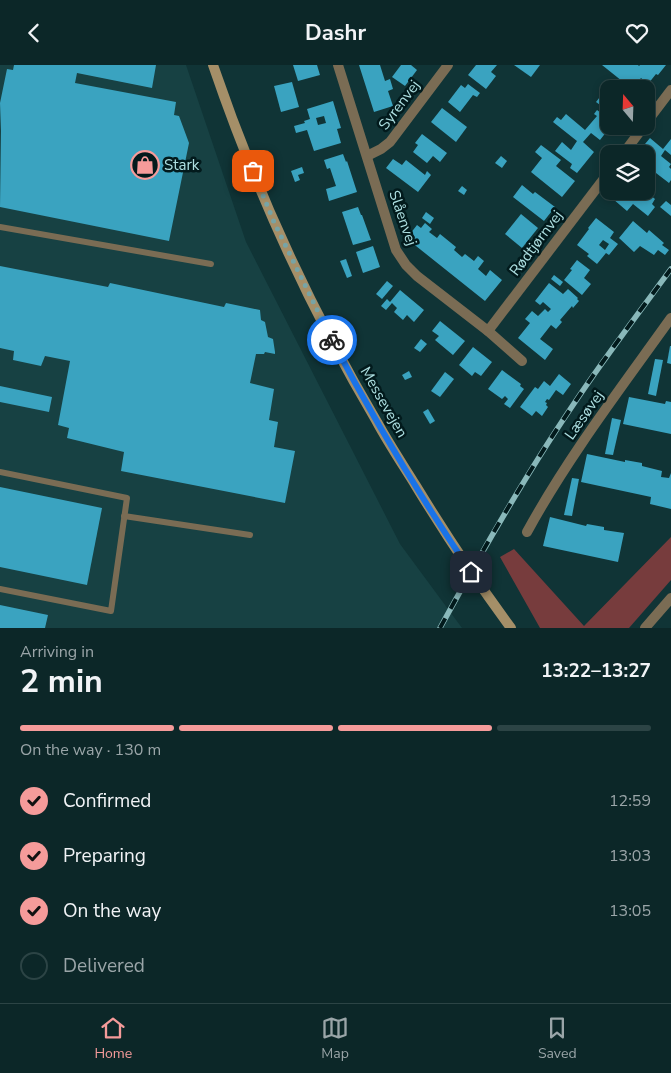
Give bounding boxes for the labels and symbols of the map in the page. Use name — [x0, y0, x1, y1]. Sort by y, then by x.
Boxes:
street label: Syrenvej — [374, 76, 424, 134]
north arrow — [600, 80, 655, 135]
shop icon: Stark — [130, 150, 160, 180]
pin — [232, 150, 274, 192]
place label: Stark — [164, 155, 200, 175]
street label: Slåenvej — [384, 188, 422, 248]
street label: Rødtjørnvej — [505, 206, 567, 280]
courier — [307, 315, 357, 365]
street label: Messevejen — [356, 363, 412, 441]
street label: Læsøvej — [560, 386, 608, 444]
pin — [450, 551, 492, 593]

